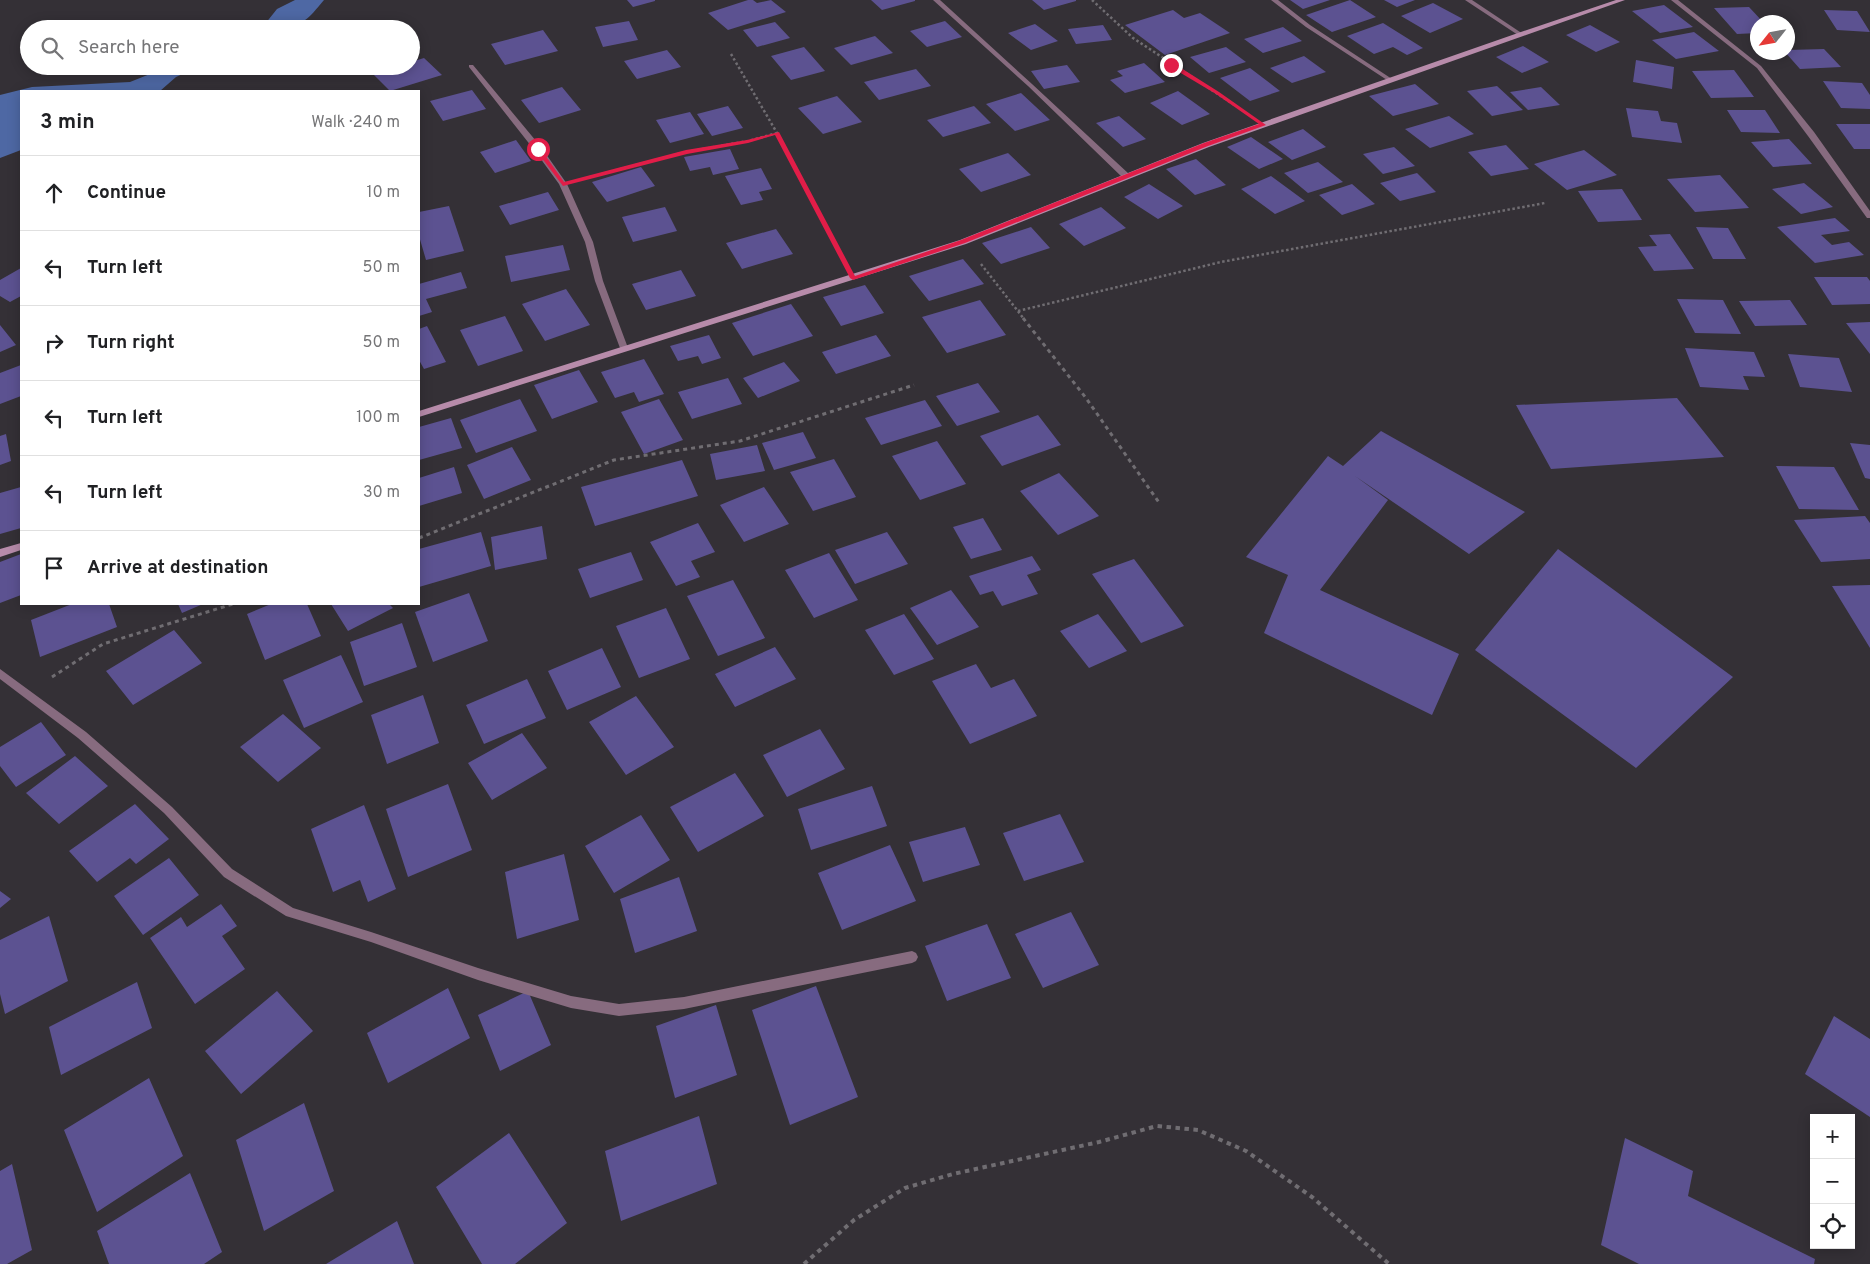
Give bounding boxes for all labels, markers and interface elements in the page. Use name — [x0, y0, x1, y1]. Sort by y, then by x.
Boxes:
north arrow — [1750, 15, 1795, 60]
search box — [20, 20, 420, 75]
icon: search — [38, 34, 66, 62]
text: Search here — [78, 36, 180, 60]
route end — [1160, 54, 1183, 77]
text: 3 min — [40, 109, 95, 136]
text: Walk · 240 m — [311, 113, 400, 133]
route start — [527, 138, 550, 161]
icon: ahead — [40, 179, 68, 207]
text: Continue — [87, 181, 166, 205]
text: 10 m — [366, 183, 400, 203]
icon: left — [40, 254, 68, 282]
text: Turn left — [87, 256, 163, 280]
text: 50 m — [363, 258, 400, 278]
icon: right — [40, 329, 68, 357]
text: Turn right — [87, 331, 175, 355]
text: 50 m — [363, 333, 400, 353]
icon: left — [40, 404, 68, 432]
text: Turn left — [87, 406, 163, 430]
text: 100 m — [356, 408, 400, 428]
icon: left — [40, 479, 68, 507]
text: Turn left — [87, 481, 163, 505]
text: 30 m — [363, 483, 400, 503]
icon: arrive — [40, 554, 68, 582]
text: Arrive at destination — [87, 556, 268, 580]
map controls — [1810, 1114, 1855, 1249]
button: + — [1810, 1114, 1855, 1159]
button: − — [1810, 1159, 1855, 1204]
button: locate — [1810, 1204, 1855, 1249]

